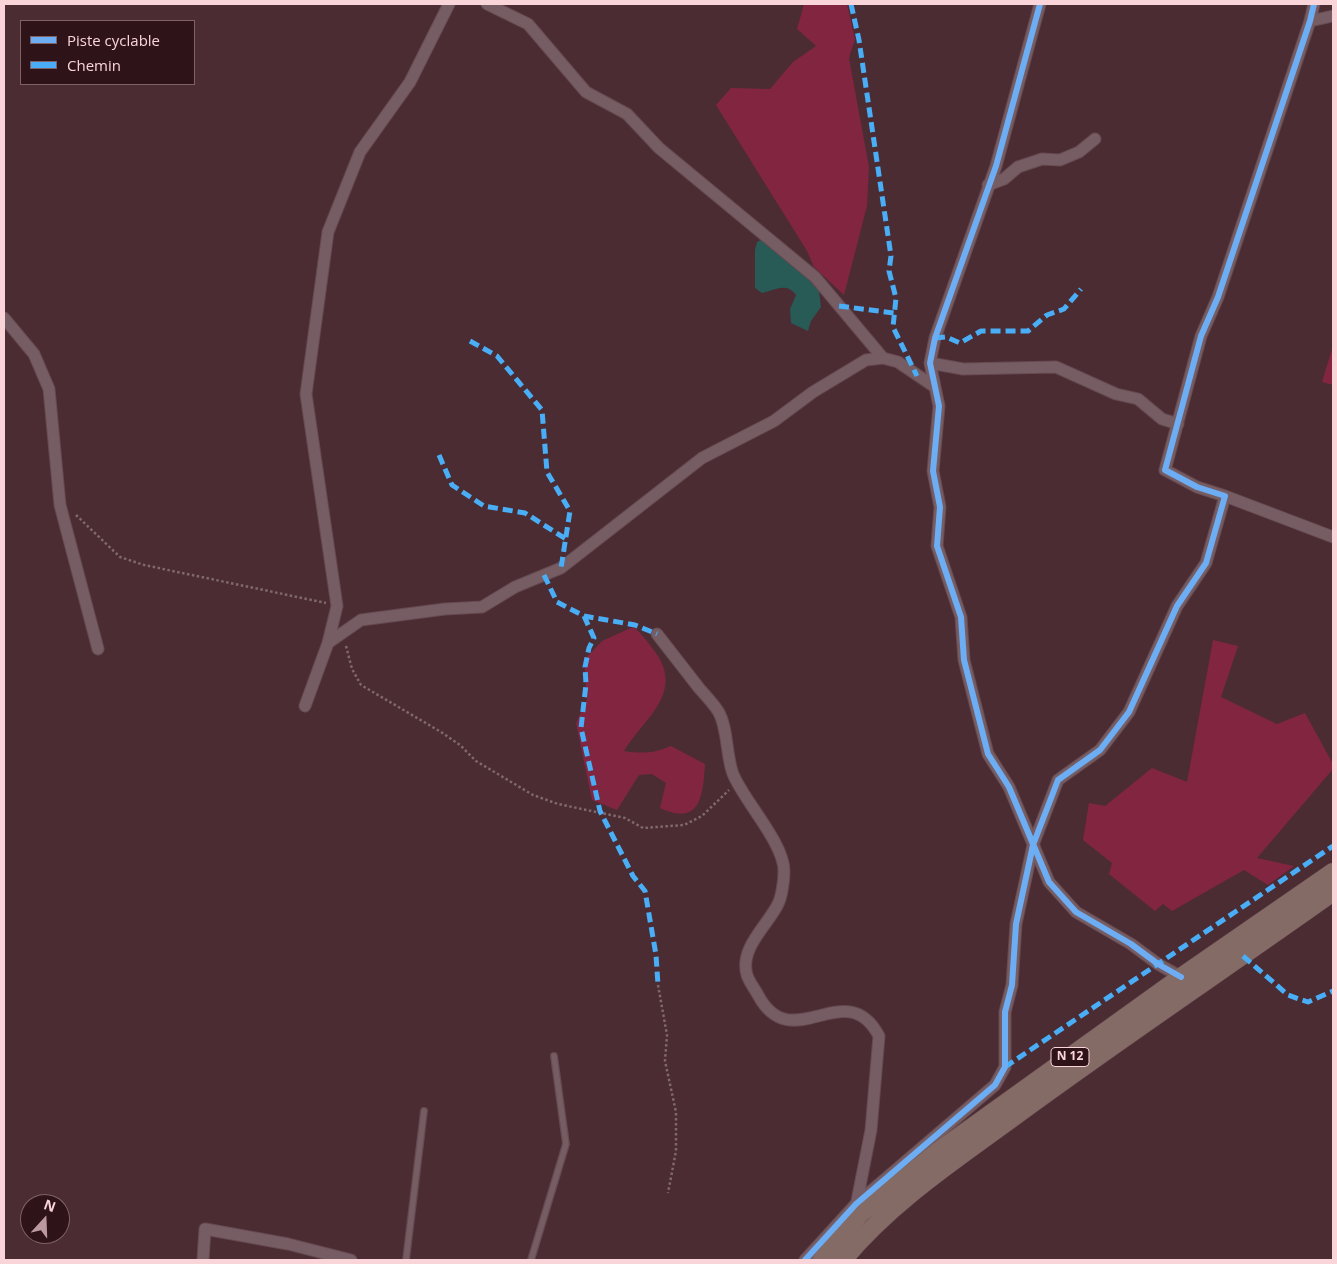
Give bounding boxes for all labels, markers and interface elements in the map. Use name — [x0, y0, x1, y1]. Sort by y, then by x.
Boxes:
legend — [20, 20, 195, 85]
text: Piste cyclable — [67, 30, 160, 50]
text: Chemin — [67, 55, 121, 75]
road number: N 12 — [1051, 1048, 1089, 1066]
north arrow — [20, 1194, 70, 1244]
text: N — [41, 1194, 59, 1216]

